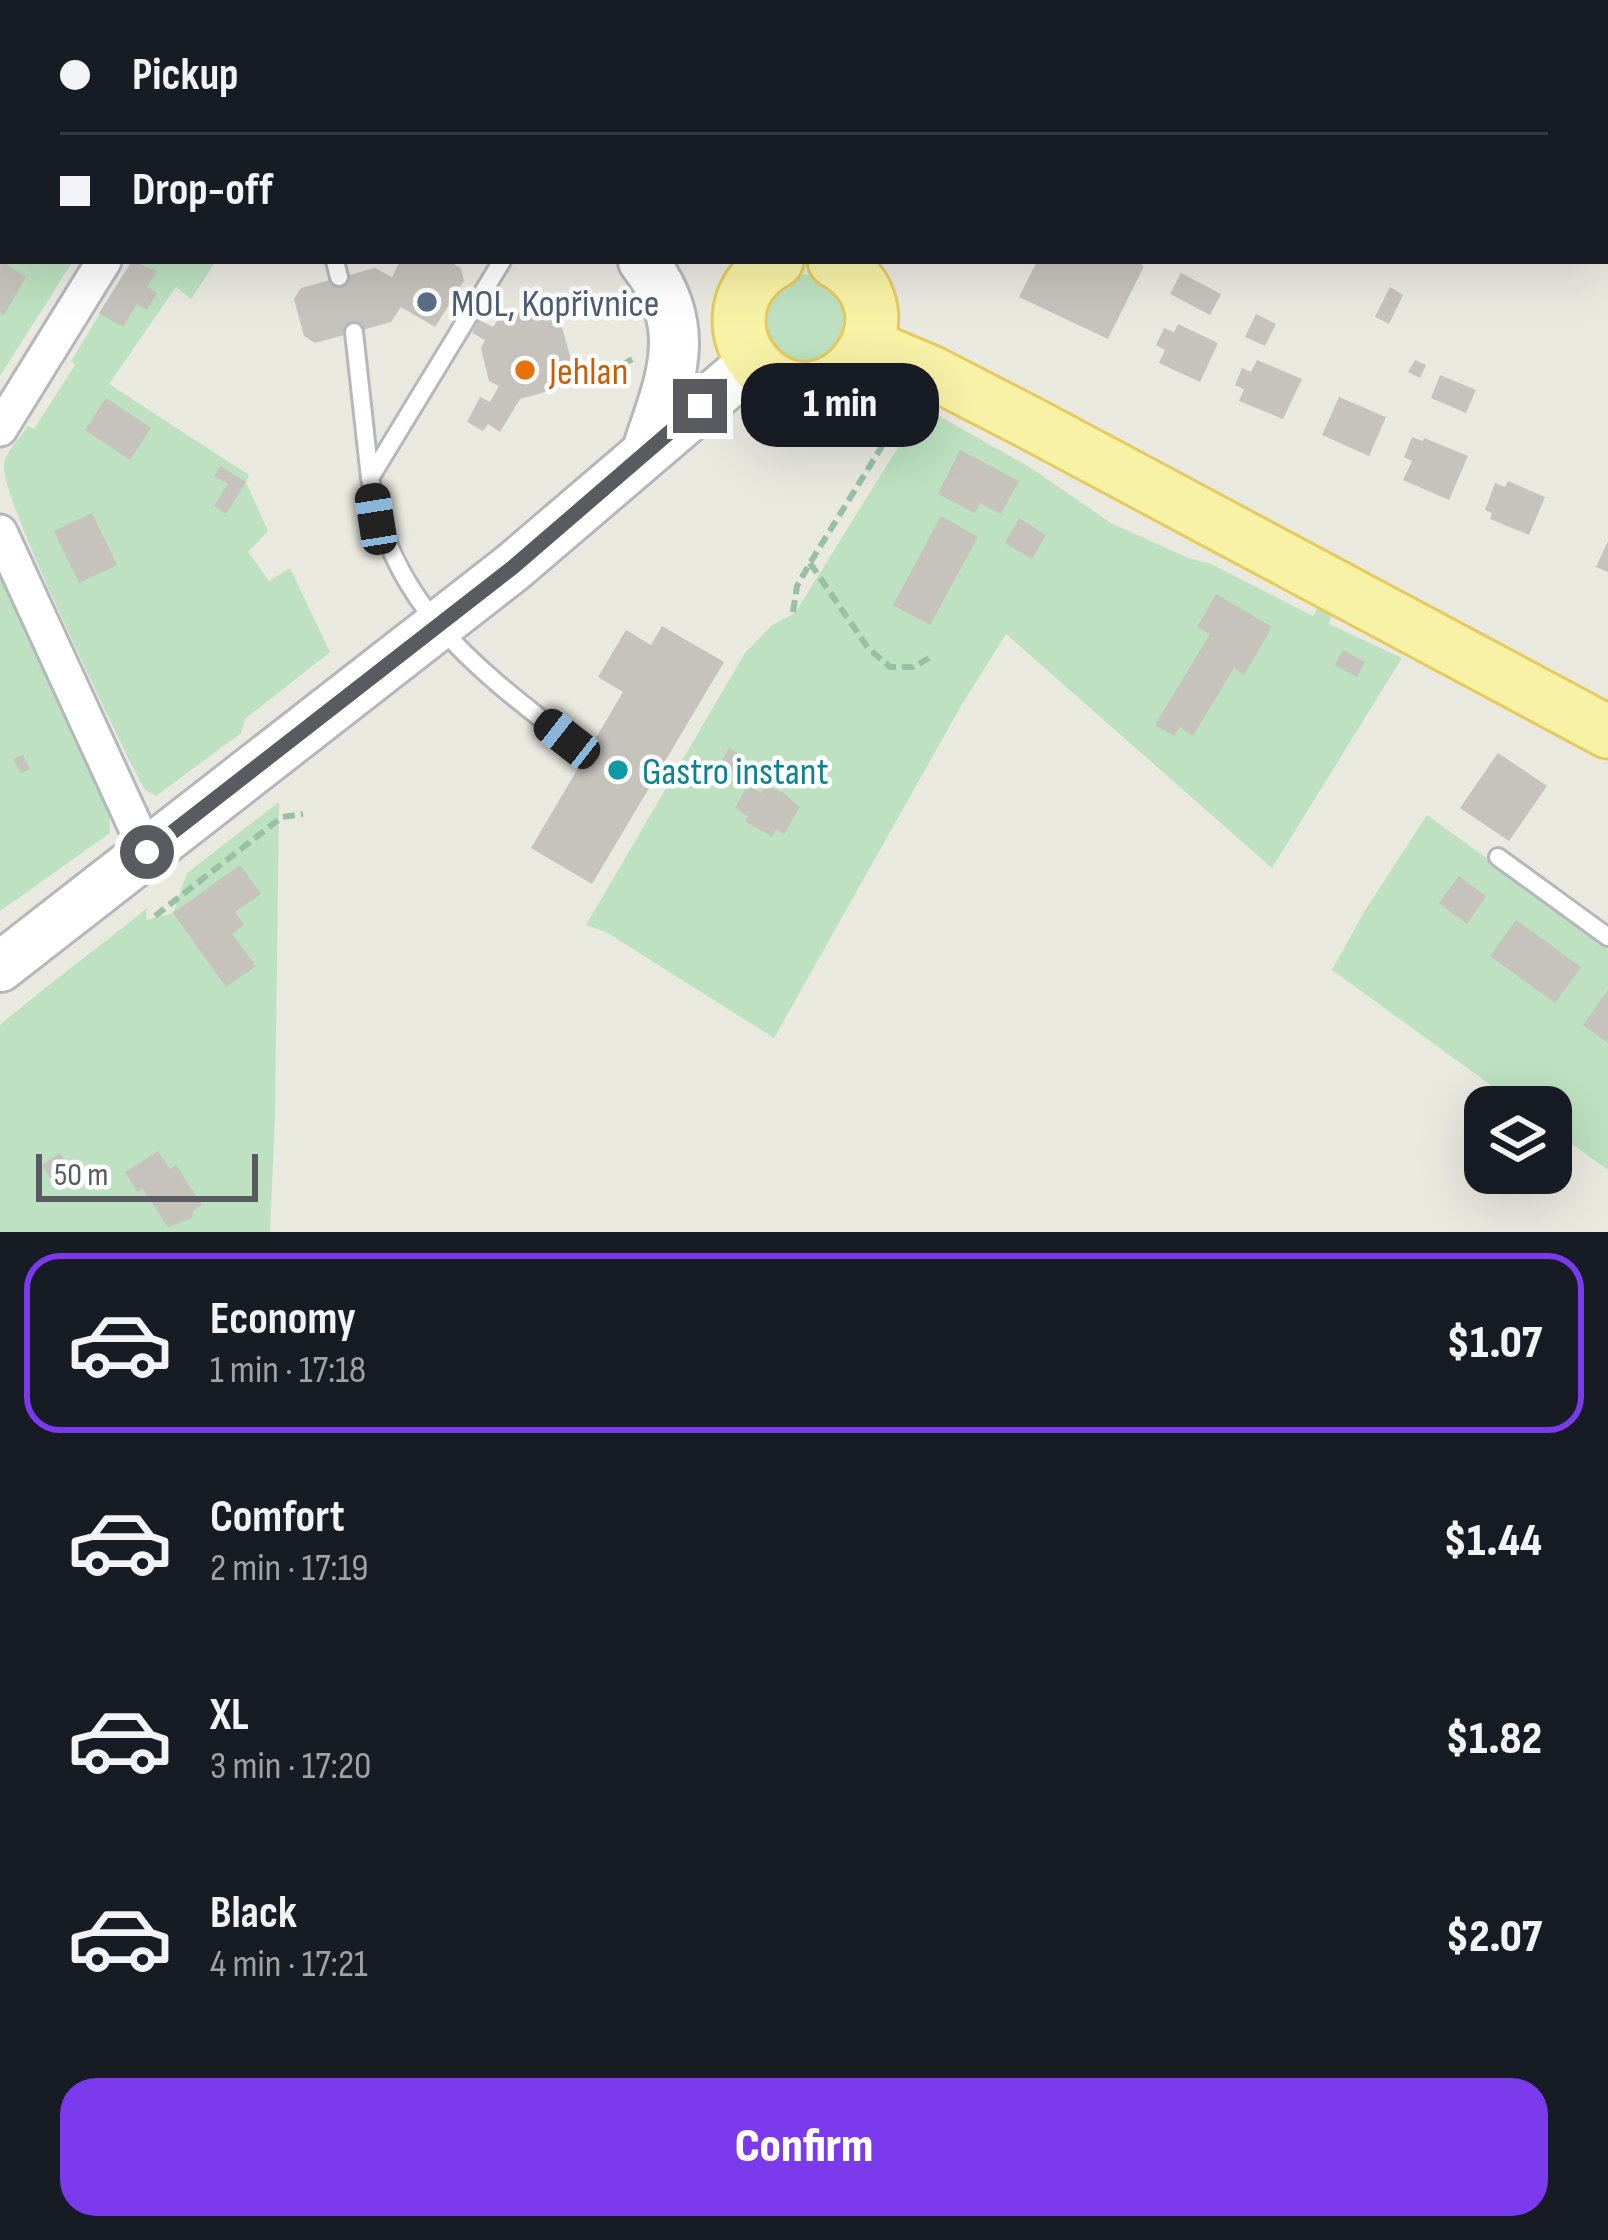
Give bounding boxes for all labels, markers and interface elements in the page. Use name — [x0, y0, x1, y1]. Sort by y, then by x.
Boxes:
text: Pickup — [132, 48, 239, 103]
text: Drop-off — [132, 163, 273, 218]
place label: MOL, Kopřivnice — [451, 281, 659, 328]
marker: MOL, Kopřivnice — [414, 289, 440, 315]
place label: Jehlan — [548, 349, 628, 396]
marker: Jehlan — [512, 357, 538, 383]
callout: 1 min — [742, 364, 940, 448]
route end — [673, 379, 727, 433]
text: 1 min — [803, 381, 877, 428]
car — [353, 481, 399, 557]
car — [528, 703, 606, 775]
place label: Gastro instant — [642, 749, 829, 796]
marker: Gastro instant — [605, 757, 631, 783]
route start — [120, 825, 174, 879]
map controls — [1464, 1086, 1572, 1194]
button: layers — [1464, 1086, 1572, 1194]
scale bar — [36, 1148, 258, 1201]
text: 50 m — [54, 1155, 108, 1195]
icon: car — [66, 1289, 174, 1397]
text: Economy — [210, 1292, 356, 1347]
text: $1.07 — [1447, 1316, 1542, 1371]
text: 1 min · 17:18 — [210, 1347, 366, 1394]
icon: car — [66, 1487, 174, 1595]
text: Comfort — [210, 1490, 345, 1545]
text: $1.44 — [1444, 1514, 1542, 1569]
text: 2 min · 17:19 — [210, 1545, 369, 1592]
icon: car — [66, 1685, 174, 1793]
text: XL — [210, 1688, 249, 1743]
text: $1.82 — [1446, 1712, 1542, 1767]
text: 3 min · 17:20 — [210, 1743, 371, 1790]
icon: car — [66, 1883, 174, 1991]
text: Black — [210, 1886, 297, 1941]
text: $2.07 — [1446, 1910, 1542, 1965]
text: 4 min · 17:21 — [210, 1941, 368, 1988]
button: Confirm — [60, 2078, 1548, 2216]

